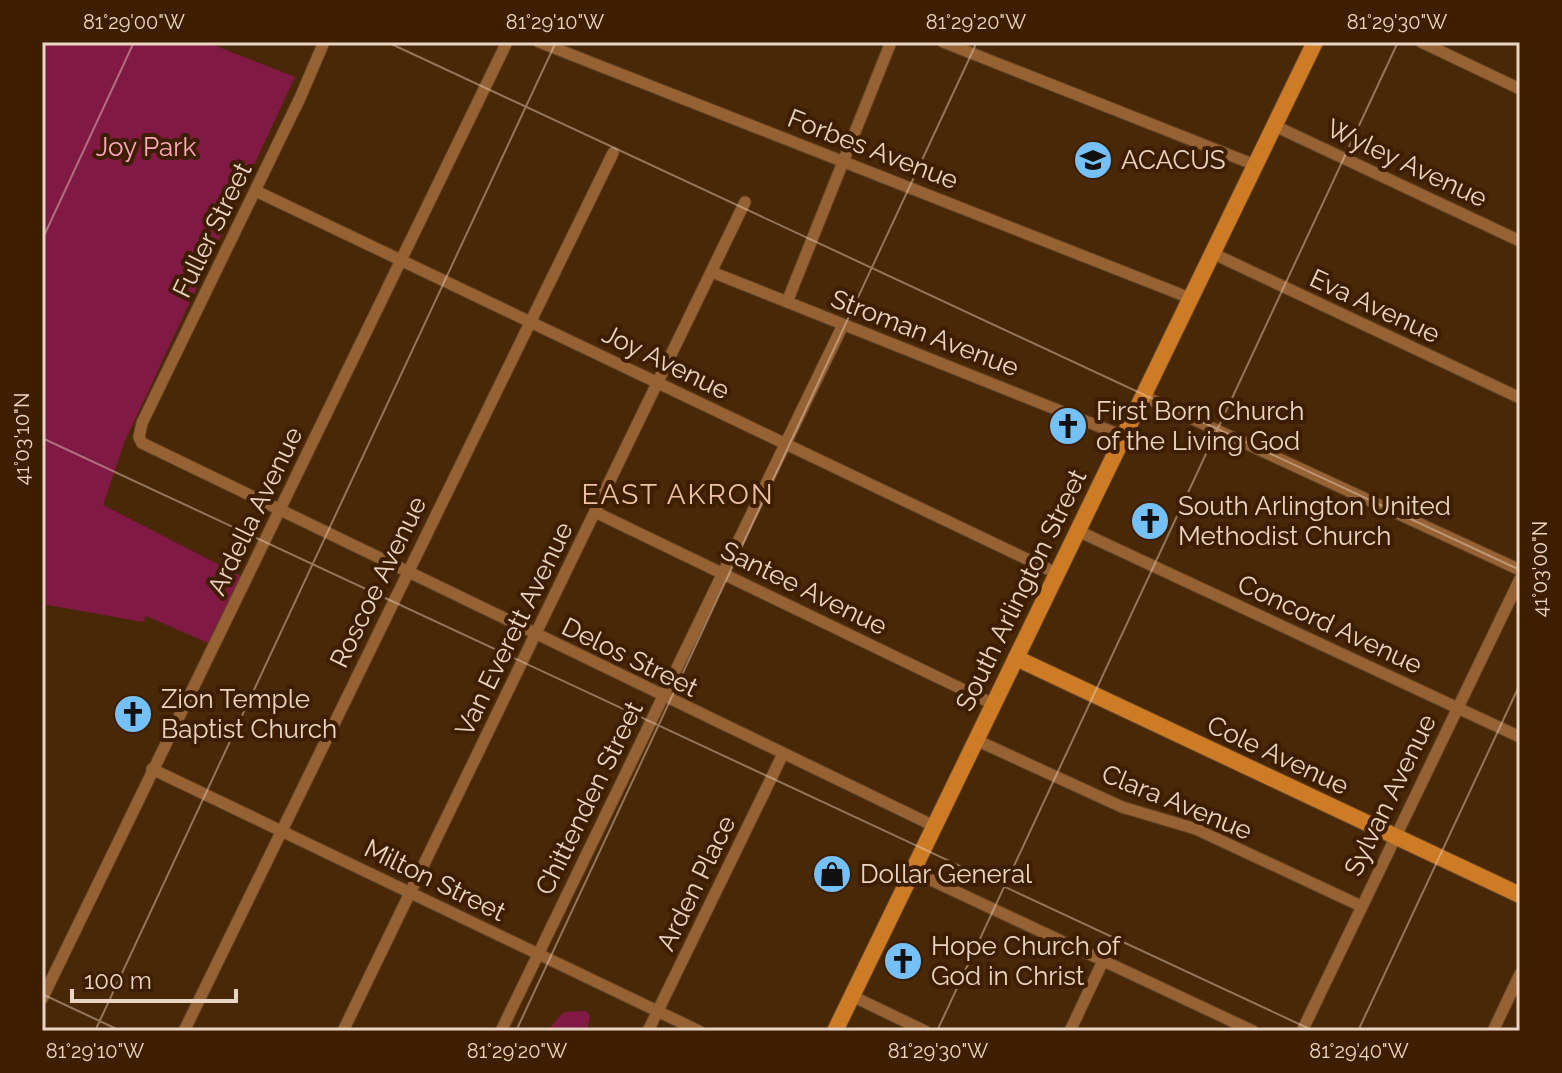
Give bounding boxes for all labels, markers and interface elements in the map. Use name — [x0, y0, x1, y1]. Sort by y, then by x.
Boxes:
text: 81°29'00"W — [83, 10, 185, 34]
text: 81°29'10"W — [506, 10, 604, 34]
text: 81°29'20"W — [926, 10, 1026, 34]
text: 81°29'30"W — [1347, 10, 1447, 34]
street label: Forbes Avenue — [784, 103, 962, 195]
street label: Wyley Avenue — [1322, 113, 1492, 213]
park label: Joy Park — [96, 132, 196, 162]
school or university icon: ACACUS — [1072, 139, 1114, 181]
place label: ACACUS — [1121, 145, 1226, 175]
street label: Fuller Street — [166, 157, 258, 302]
street label: Eva Avenue — [1305, 263, 1445, 349]
street label: Stroman Avenue — [827, 283, 1023, 383]
street label: Joy Avenue — [598, 318, 734, 406]
text: 41°03'10"N — [10, 393, 34, 485]
place label: First Born Church of the Living God — [1096, 396, 1304, 456]
church icon: First Born Church of the Living God — [1047, 405, 1089, 447]
street label: Ardella Avenue — [201, 422, 309, 600]
street label: South Arlington Street — [949, 464, 1093, 716]
district label: EAST AKRON — [581, 478, 775, 511]
place label: South Arlington United Methodist Church — [1178, 491, 1451, 551]
street label: Roscoe Avenue — [324, 492, 432, 672]
church icon: South Arlington United Methodist Church — [1129, 500, 1171, 542]
street label: Van Everett Avenue — [449, 517, 579, 741]
text: 41°03'00"N — [1528, 521, 1552, 617]
street label: Santee Avenue — [716, 535, 892, 641]
street label: Concord Avenue — [1233, 568, 1427, 680]
street label: Delos Street — [557, 611, 703, 703]
place label: Zion Temple Baptist Church — [161, 684, 337, 744]
church icon: Zion Temple Baptist Church — [112, 693, 154, 735]
street label: Chittenden Street — [529, 696, 649, 900]
street label: Cole Avenue — [1202, 709, 1354, 801]
street label: Sylvan Avenue — [1338, 709, 1442, 881]
street label: Clara Avenue — [1097, 758, 1257, 846]
street label: Arden Place — [650, 811, 742, 955]
street label: Milton Street — [359, 833, 511, 927]
shop icon: Dollar General — [811, 853, 853, 895]
place label: Dollar General — [860, 859, 1033, 889]
place label: Hope Church of God in Christ — [931, 931, 1122, 991]
church icon: Hope Church of God in Christ — [882, 940, 924, 982]
scale bar — [72, 953, 236, 1003]
text: 100 m — [84, 966, 152, 995]
text: 81°29'10"W — [46, 1039, 144, 1063]
text: 81°29'20"W — [467, 1039, 567, 1063]
text: 81°29'30"W — [888, 1039, 988, 1063]
text: 81°29'40"W — [1309, 1039, 1409, 1063]

